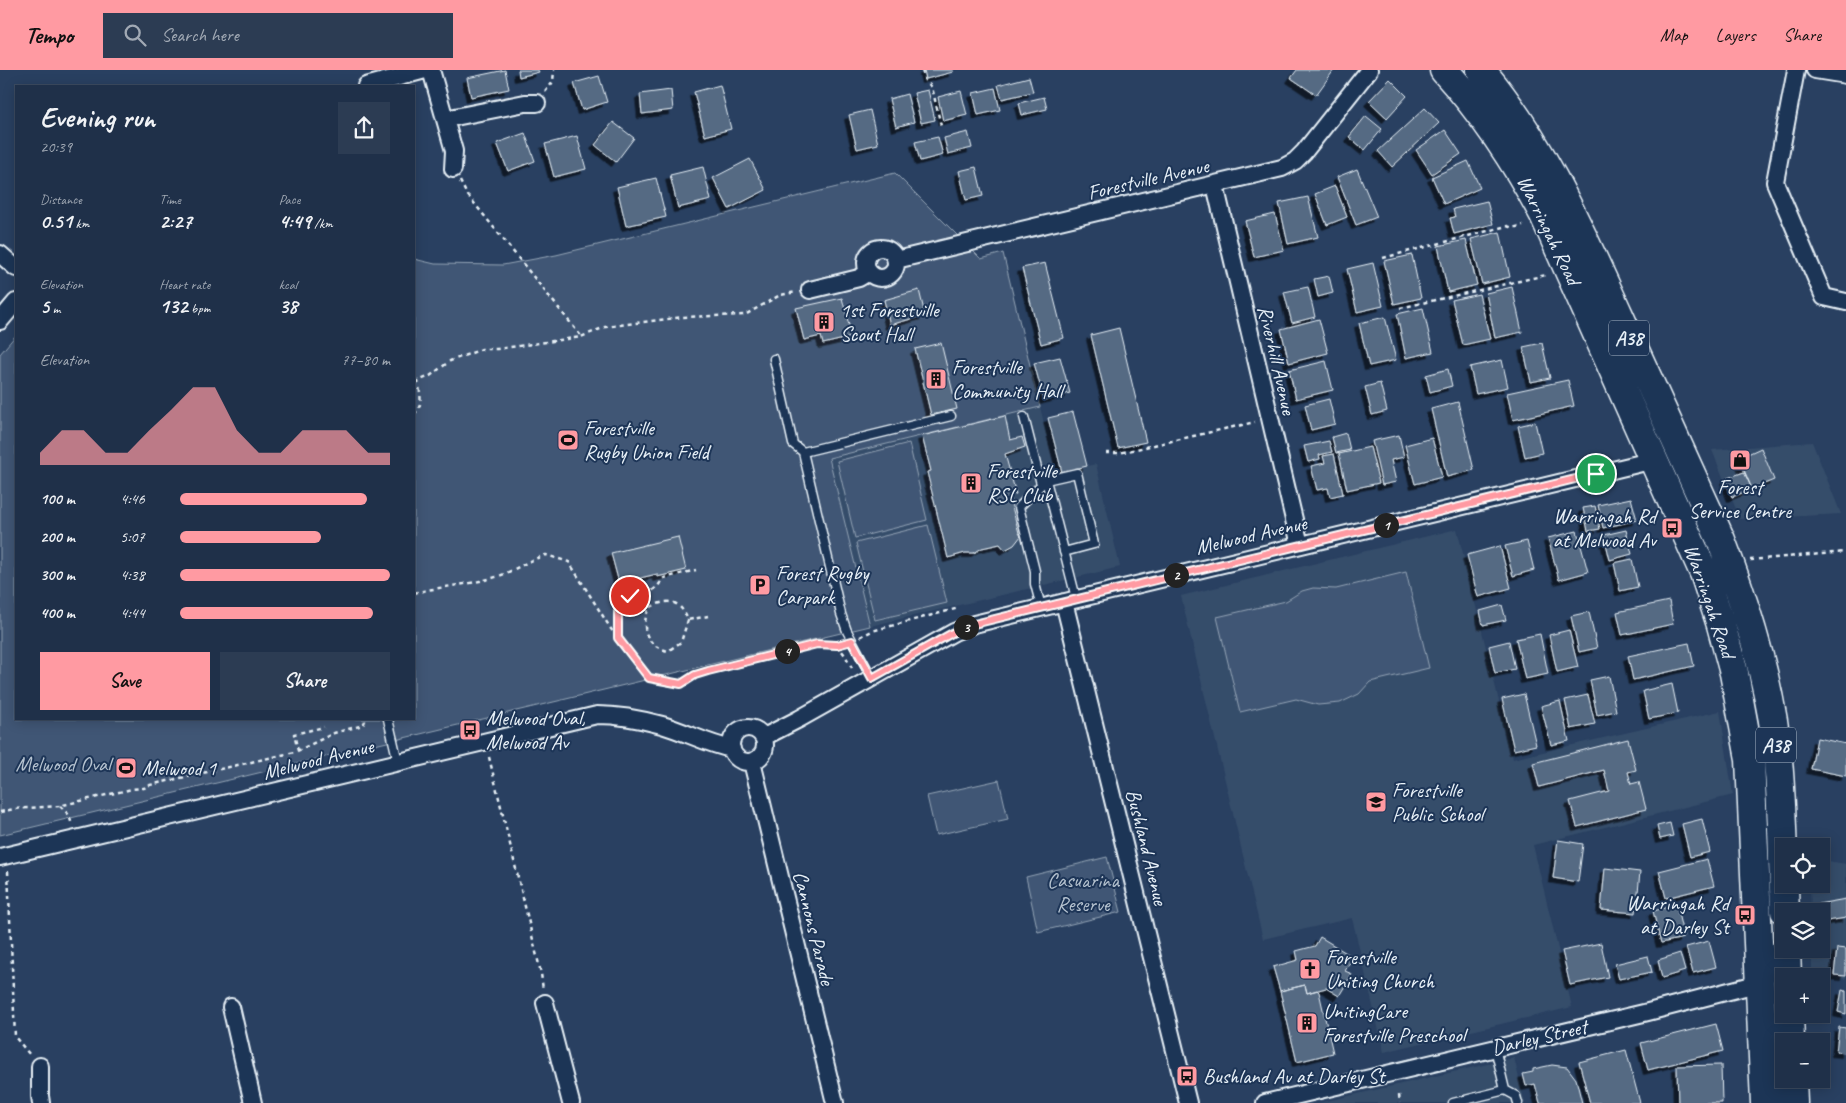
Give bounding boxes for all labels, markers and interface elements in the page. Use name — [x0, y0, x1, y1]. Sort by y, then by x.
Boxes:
search box — [103, 13, 453, 58]
text: Tempo — [25, 20, 73, 50]
icon: search — [121, 21, 149, 49]
text: Search here — [161, 23, 239, 47]
text: Map — [1660, 24, 1688, 46]
text: Layers — [1716, 24, 1755, 46]
text: Share — [1783, 24, 1821, 46]
text: Evening run — [40, 100, 155, 135]
button: share — [338, 102, 390, 154]
text: 20:39 — [40, 137, 72, 157]
street label: Forestville Avenue — [1085, 152, 1213, 206]
street label: Warringah Road — [1511, 171, 1588, 291]
text: Distance — [40, 191, 82, 208]
text: Time — [159, 191, 181, 208]
text: Pace — [279, 191, 300, 208]
text: 0.51 — [40, 208, 72, 234]
text: 2:27 — [159, 208, 192, 234]
text: 4:49 — [279, 208, 311, 234]
text: km — [72, 215, 89, 232]
text: /km — [311, 215, 333, 232]
text: Elevation — [40, 276, 83, 293]
text: Heart rate — [159, 276, 210, 293]
text: kcal — [279, 276, 297, 293]
text: 5 — [40, 293, 49, 319]
text: 132 — [159, 293, 188, 319]
text: 38 — [279, 293, 298, 319]
place label: 1st Forestville Scout Hall — [840, 297, 941, 347]
text: m — [49, 300, 60, 317]
text: bpm — [188, 300, 210, 317]
street label: Riverhill Avenue — [1252, 303, 1302, 418]
building icon: 1st Forestville Scout Hall — [812, 310, 836, 334]
road number: A38 — [1609, 320, 1649, 356]
text: Elevation — [40, 350, 89, 370]
text: 77–80 m — [341, 350, 390, 370]
place label: Forestville Community Hall — [952, 354, 1066, 404]
building icon: Forestville Community Hall — [924, 367, 948, 391]
place label: Forestville Rugby Union Field — [584, 415, 713, 465]
sports icon: Forestville Rugby Union Field — [556, 428, 580, 452]
shop icon: Forest Service Centre — [1728, 448, 1752, 472]
pin — [1575, 453, 1617, 495]
place label: Forestville RSL Club — [987, 458, 1059, 508]
icon: arrive — [1582, 460, 1610, 488]
building icon: Forestville RSL Club — [959, 471, 983, 495]
place label: Forest Service Centre — [1689, 474, 1792, 524]
text: 100 m — [40, 489, 75, 509]
text: 4:46 — [120, 489, 145, 509]
place label: Warringah Rd at Melwood Av — [1553, 503, 1659, 553]
street label: Melwood Avenue — [1193, 509, 1310, 560]
pin: 1 — [1374, 512, 1398, 538]
bus stop icon: Warringah Rd at Melwood Av — [1660, 516, 1684, 540]
text: 1 — [1383, 517, 1390, 534]
text: 200 m — [40, 527, 75, 547]
text: 5:07 — [120, 527, 145, 547]
street label: Warringah Road — [1678, 541, 1742, 664]
place label: Forest Rugby Carpark — [776, 560, 870, 610]
pin: 2 — [1164, 562, 1188, 588]
text: 300 m — [40, 565, 75, 585]
text: 4:38 — [120, 565, 145, 585]
text: 2 — [1173, 567, 1180, 584]
parking icon: Forest Rugby Carpark — [748, 573, 772, 597]
pin — [609, 575, 651, 617]
icon: check — [616, 582, 644, 610]
text: 400 m — [40, 603, 75, 623]
text: 4:44 — [120, 603, 145, 623]
pin: 3 — [954, 614, 978, 640]
text: 3 — [963, 619, 970, 636]
pin: 4 — [774, 638, 800, 664]
text: 4 — [784, 643, 791, 660]
button: Save — [40, 652, 210, 710]
button: Share — [220, 652, 390, 710]
place label: Melwood Oval, Melwood Av — [486, 705, 585, 755]
bus stop icon: Melwood Oval, Melwood Av — [458, 718, 482, 742]
road number: A38 — [1756, 728, 1796, 762]
street label: Melwood Avenue — [260, 732, 377, 785]
park label: Melwood Oval — [15, 751, 114, 777]
place label: Melwood 1 — [142, 755, 218, 781]
sports icon: Melwood 1 — [114, 756, 138, 780]
place label: Forestville Public School — [1392, 777, 1487, 827]
street label: Bushland Avenue — [1120, 786, 1174, 909]
school or university icon: Forestville Public School — [1364, 790, 1388, 814]
map controls — [1775, 838, 1830, 1088]
button: locate — [1775, 838, 1830, 893]
park label: Casuarina Reserve — [1047, 867, 1121, 917]
street label: Cannons Parade — [787, 868, 841, 989]
place label: Warringah Rd at Darley St — [1626, 890, 1732, 940]
bus stop icon: Warringah Rd at Darley St — [1733, 903, 1757, 927]
button: layers — [1775, 903, 1830, 958]
place label: Forestville Uniting Church — [1326, 944, 1436, 994]
church icon: Forestville Uniting Church — [1298, 957, 1322, 981]
button: + — [1775, 968, 1830, 1023]
place label: UnitingCare Forestville Preschool — [1323, 998, 1469, 1048]
building icon: UnitingCare Forestville Preschool — [1295, 1011, 1319, 1035]
street label: Darley Street — [1489, 1013, 1592, 1061]
button: − — [1775, 1033, 1830, 1088]
place label: Bushland Av at Darley St — [1203, 1063, 1387, 1089]
bus stop icon: Bushland Av at Darley St — [1175, 1064, 1199, 1088]

